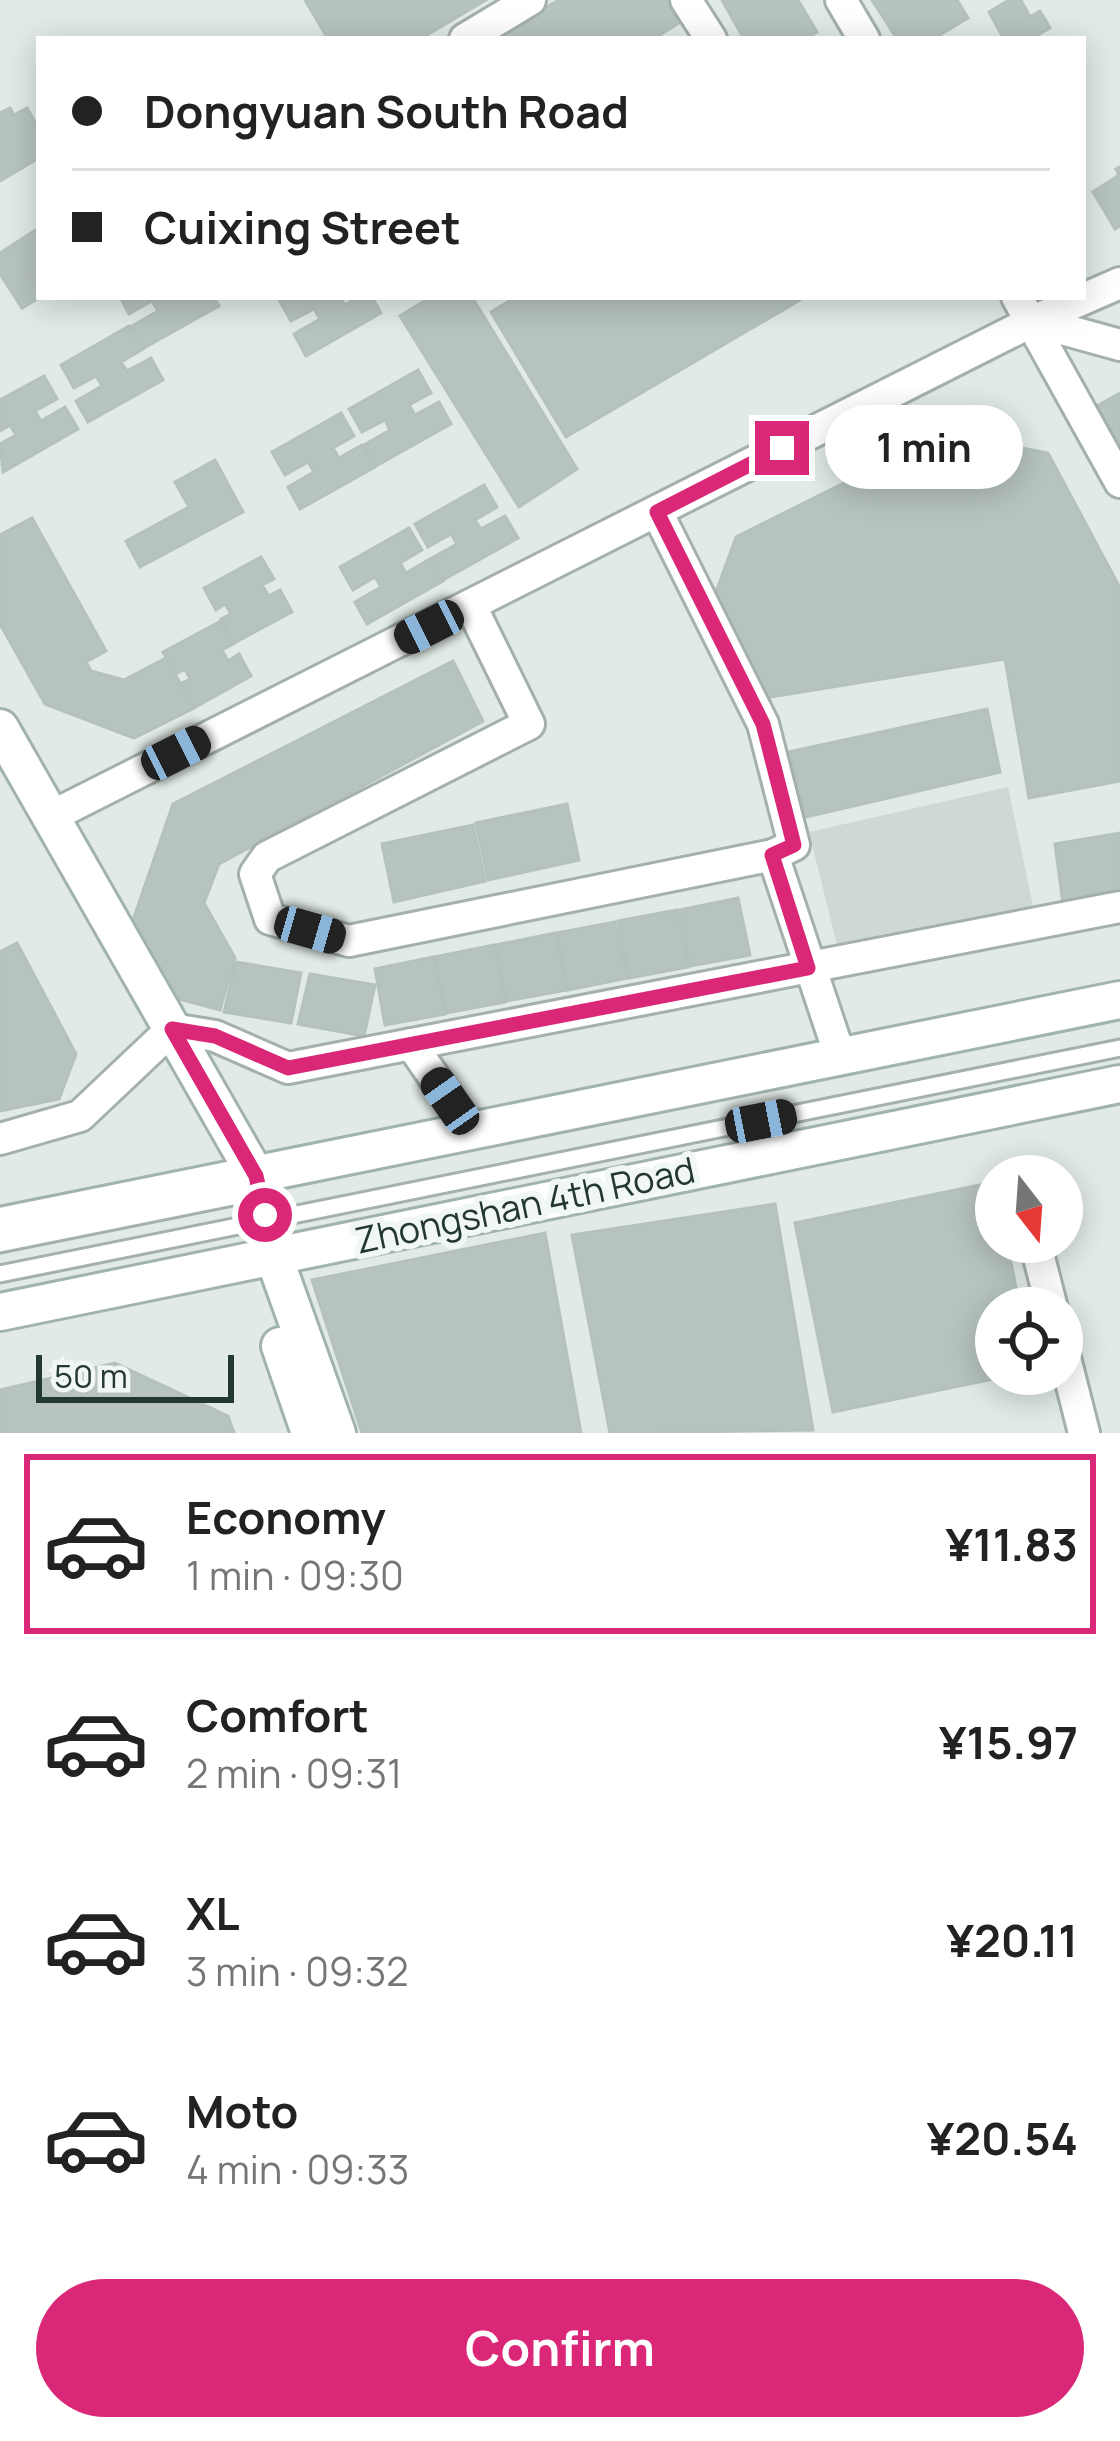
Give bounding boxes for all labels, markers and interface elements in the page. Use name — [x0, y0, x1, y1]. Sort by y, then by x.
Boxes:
text: Dongyuan South Road — [144, 80, 629, 142]
text: Cuixing Street — [144, 196, 461, 258]
callout: 1 min — [824, 406, 1022, 490]
text: 1 min — [876, 420, 972, 474]
route end — [755, 421, 809, 475]
car — [389, 595, 469, 659]
car — [136, 721, 216, 785]
car — [270, 903, 350, 957]
car — [415, 1061, 485, 1141]
car — [722, 1096, 800, 1146]
street label: Zhongshan 4th Road — [351, 1145, 699, 1264]
north arrow — [975, 1155, 1083, 1263]
map controls — [975, 1155, 1083, 1395]
route start — [238, 1188, 292, 1242]
button: locate — [975, 1287, 1083, 1395]
scale bar — [36, 1349, 234, 1402]
text: 50 m — [54, 1353, 128, 1398]
text: Economy — [186, 1486, 386, 1548]
icon: car — [42, 1490, 150, 1598]
text: ¥11.83 — [945, 1513, 1078, 1575]
text: 1 min · 09:30 — [186, 1548, 404, 1602]
text: Comfort — [186, 1684, 369, 1746]
icon: car — [42, 1688, 150, 1796]
text: ¥15.97 — [939, 1711, 1078, 1773]
text: 2 min · 09:31 — [186, 1746, 402, 1800]
text: XL — [186, 1882, 240, 1944]
icon: car — [42, 1886, 150, 1994]
text: ¥20.11 — [946, 1909, 1078, 1971]
text: 3 min · 09:32 — [186, 1944, 409, 1998]
text: Moto — [186, 2080, 298, 2142]
icon: car — [42, 2084, 150, 2192]
text: ¥20.54 — [927, 2107, 1078, 2169]
text: 4 min · 09:33 — [186, 2142, 409, 2196]
button: Confirm — [36, 2279, 1084, 2417]

